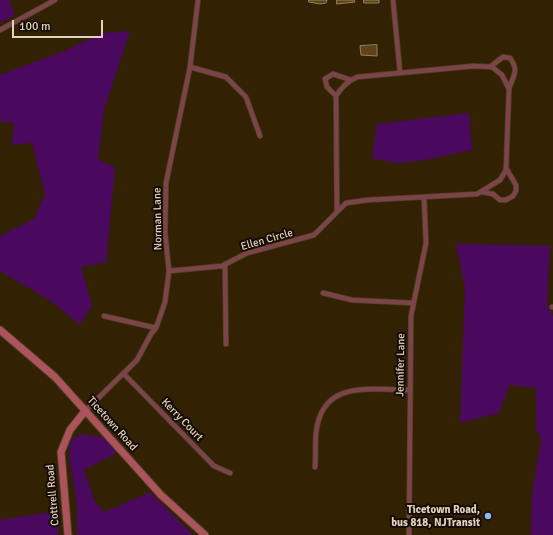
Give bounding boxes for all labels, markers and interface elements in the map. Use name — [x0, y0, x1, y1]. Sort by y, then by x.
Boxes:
scale bar — [14, 12, 105, 38]
text: 100 m — [19, 19, 51, 34]
street label: Norman Lane — [151, 188, 165, 250]
street label: Ellen Circle — [239, 226, 295, 254]
street label: Jennifer Lane — [394, 333, 408, 397]
street label: Ticetown Road — [84, 394, 140, 454]
street label: Kerry Court — [158, 396, 206, 444]
street label: Cottrell Road — [44, 464, 62, 526]
place label: Ticetown Road, bus 818, NJTransit — [391, 503, 480, 529]
marker: Ticetown Road, bus 818, NJTransit — [483, 511, 493, 521]

